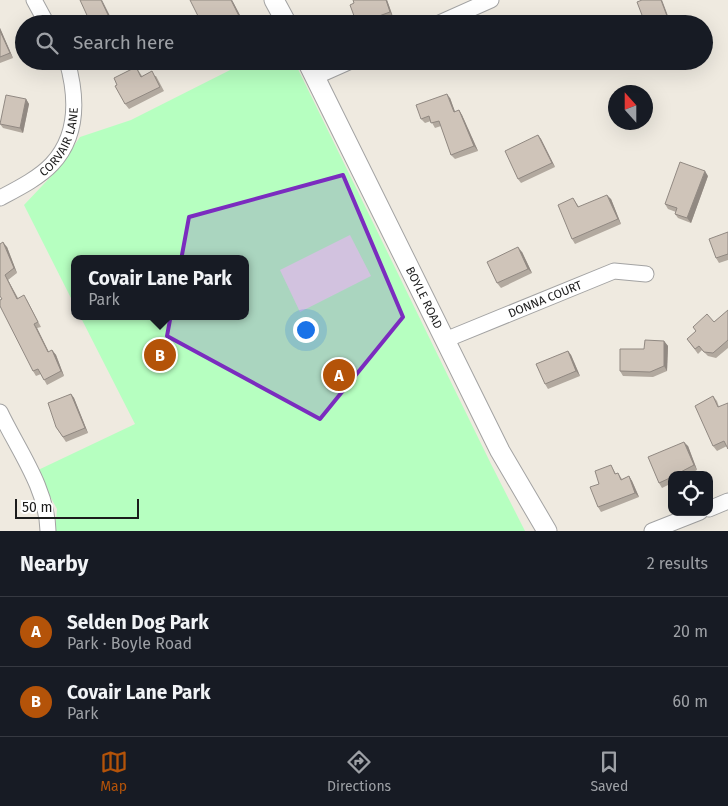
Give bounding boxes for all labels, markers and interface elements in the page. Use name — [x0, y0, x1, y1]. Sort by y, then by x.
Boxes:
search box — [15, 15, 713, 70]
icon: search — [33, 29, 61, 57]
text: Search here — [73, 31, 174, 54]
north arrow — [608, 85, 653, 130]
street label: CORVAIR LANE — [37, 107, 81, 179]
popup — [71, 255, 249, 320]
street label: BOYLE ROAD — [403, 264, 445, 331]
text: Covair Lane Park — [88, 267, 232, 290]
street label: DONNA COURT — [506, 278, 585, 320]
text: Park — [88, 290, 120, 309]
your location — [293, 317, 319, 343]
pin: B — [144, 336, 176, 374]
pin: A — [323, 356, 355, 394]
map controls — [668, 471, 713, 516]
button: locate — [668, 471, 713, 516]
scale bar — [15, 496, 139, 519]
text: 50 m — [22, 499, 53, 516]
text: Nearby — [20, 551, 88, 577]
text: 2 results — [647, 554, 708, 573]
text: Selden Dog Park — [67, 611, 209, 634]
text: A — [31, 622, 41, 641]
text: 20 m — [673, 622, 708, 641]
text: Park · Boyle Road — [67, 634, 192, 653]
text: Covair Lane Park — [67, 681, 211, 704]
text: B — [31, 692, 41, 711]
text: 60 m — [673, 692, 708, 711]
text: Park — [67, 704, 99, 723]
tab: Map — [100, 748, 128, 795]
tab: Directions — [327, 748, 391, 795]
tab: Saved — [590, 748, 628, 795]

